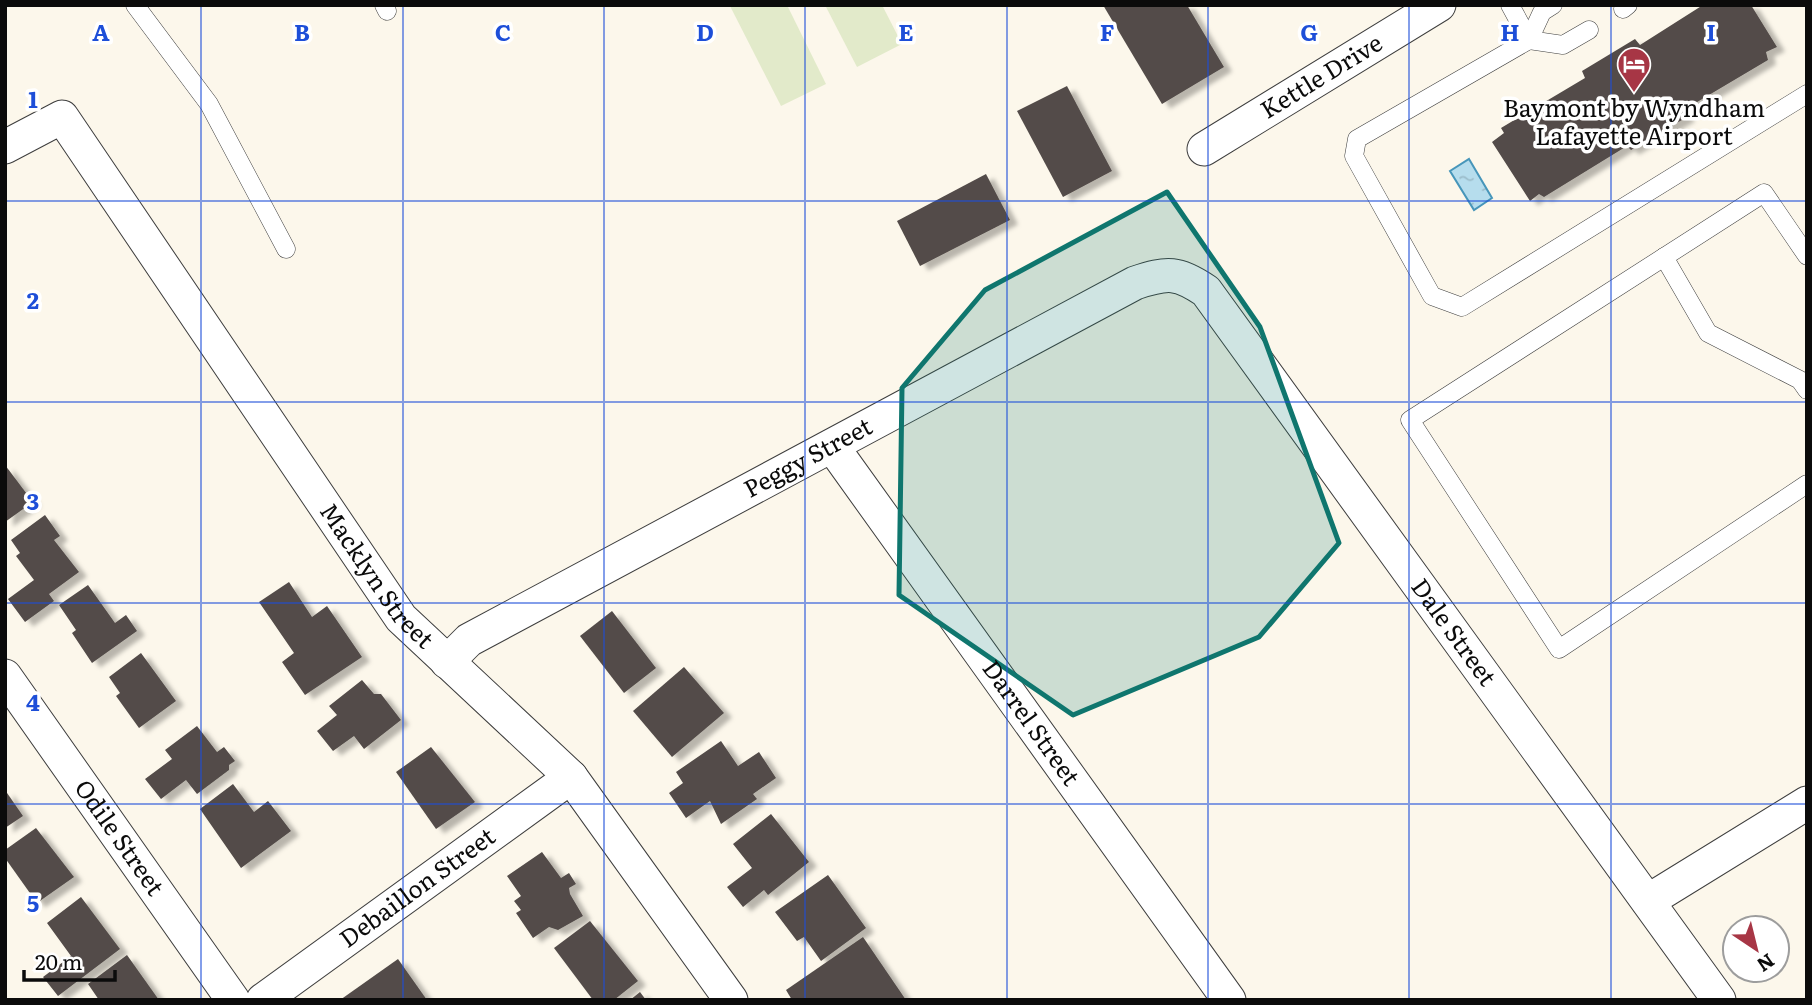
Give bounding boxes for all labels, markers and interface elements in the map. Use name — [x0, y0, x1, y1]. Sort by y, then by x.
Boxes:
text: A — [92, 14, 110, 48]
text: B — [294, 14, 310, 48]
text: C — [495, 14, 511, 48]
text: D — [696, 14, 714, 48]
text: E — [898, 14, 914, 48]
text: F — [1100, 14, 1115, 48]
text: G — [1300, 14, 1318, 48]
text: H — [1500, 14, 1520, 48]
text: I — [1706, 14, 1716, 48]
street label: Kettle Drive — [1253, 24, 1388, 126]
hotel icon: Baymont by Wyndham Lafayette Airport — [1615, 45, 1653, 94]
text: 1 — [28, 81, 38, 115]
place label: Baymont by Wyndham Lafayette Airport — [1503, 89, 1765, 152]
text: 2 — [27, 282, 39, 316]
street label: Peggy Street — [737, 407, 878, 505]
text: 3 — [27, 483, 39, 517]
street label: Macklyn Street — [313, 495, 443, 655]
street label: Dale Street — [1404, 570, 1506, 692]
street label: Darrel Street — [976, 652, 1090, 792]
text: 4 — [26, 684, 40, 718]
street label: Odile Street — [68, 771, 174, 902]
street label: Debaillon Street — [331, 817, 502, 954]
text: 5 — [27, 885, 39, 919]
north arrow — [1721, 914, 1791, 984]
scale bar — [24, 939, 116, 983]
text: 20 m — [35, 945, 82, 976]
text: N — [1752, 948, 1781, 980]

